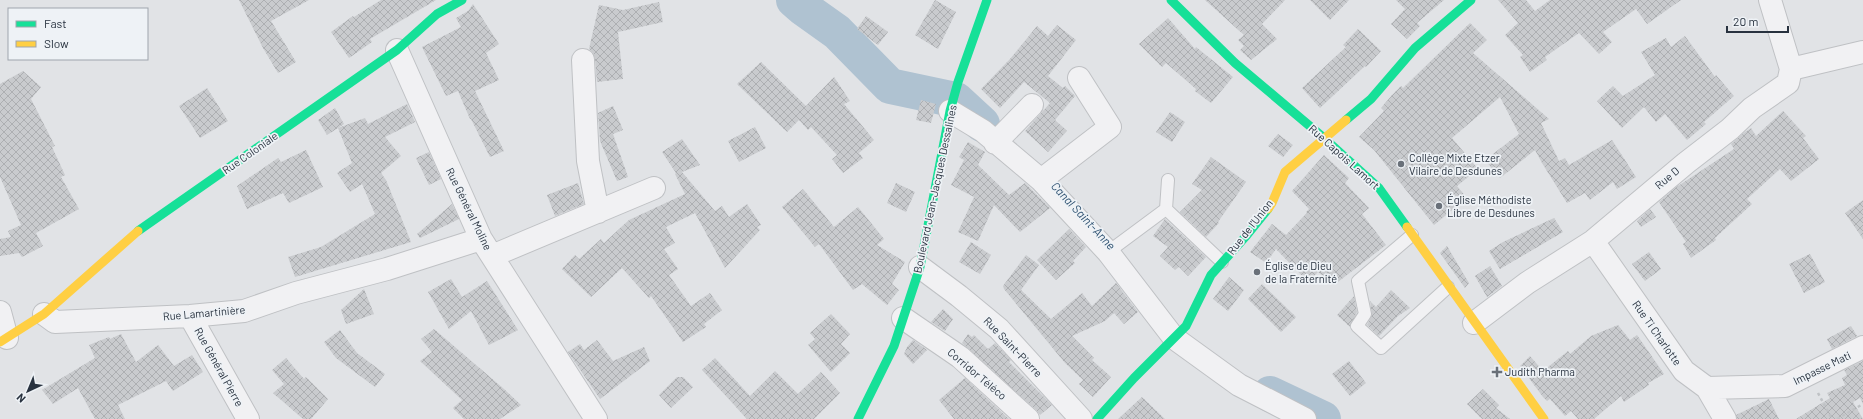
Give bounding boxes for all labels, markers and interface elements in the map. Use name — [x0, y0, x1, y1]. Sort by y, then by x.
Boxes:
legend — [8, 8, 148, 60]
scale bar — [1727, 8, 1788, 34]
text: 20 m — [1733, 14, 1759, 28]
text: Fast — [44, 16, 67, 30]
text: Slow — [44, 36, 69, 50]
street label: Boulevard Jean-Jacques Dessalines — [910, 104, 959, 274]
street label: Rue Capois Lamort — [1306, 122, 1382, 192]
street label: Rue Coloniale — [220, 129, 280, 176]
place label: Collège Mixte Etzer Vilaire de Desdunes — [1409, 151, 1502, 177]
marker: Collège Mixte Etzer Vilaire de Desdunes — [1396, 159, 1406, 169]
street label: Rue D — [1652, 164, 1682, 191]
street label: Rue Général Moline — [444, 165, 495, 252]
water label: Canal Saint-Anne — [1049, 178, 1119, 252]
place label: Église Méthodiste Libre de Desdunes — [1447, 193, 1535, 219]
street label: Rue de l'Union — [1224, 196, 1275, 257]
marker: Église Méthodiste Libre de Desdunes — [1434, 201, 1444, 211]
place label: Église de Dieu de la Fraternité — [1265, 259, 1337, 285]
marker: Église de Dieu de la Fraternité — [1252, 267, 1262, 277]
street label: Rue Ti Charlotte — [1630, 298, 1685, 368]
street label: Rue Lamartinière — [162, 302, 246, 323]
street label: Rue Saint-Pierre — [981, 314, 1045, 380]
street label: Rue Général Pierre — [192, 325, 247, 409]
street label: Corridor Téléco — [945, 345, 1010, 402]
street label: Impasse Mati — [1791, 348, 1853, 387]
place label: Judith Pharma — [1505, 365, 1575, 378]
marker: Judith Pharma — [1492, 367, 1502, 377]
north arrow — [8, 371, 48, 411]
text: N — [14, 391, 28, 406]

